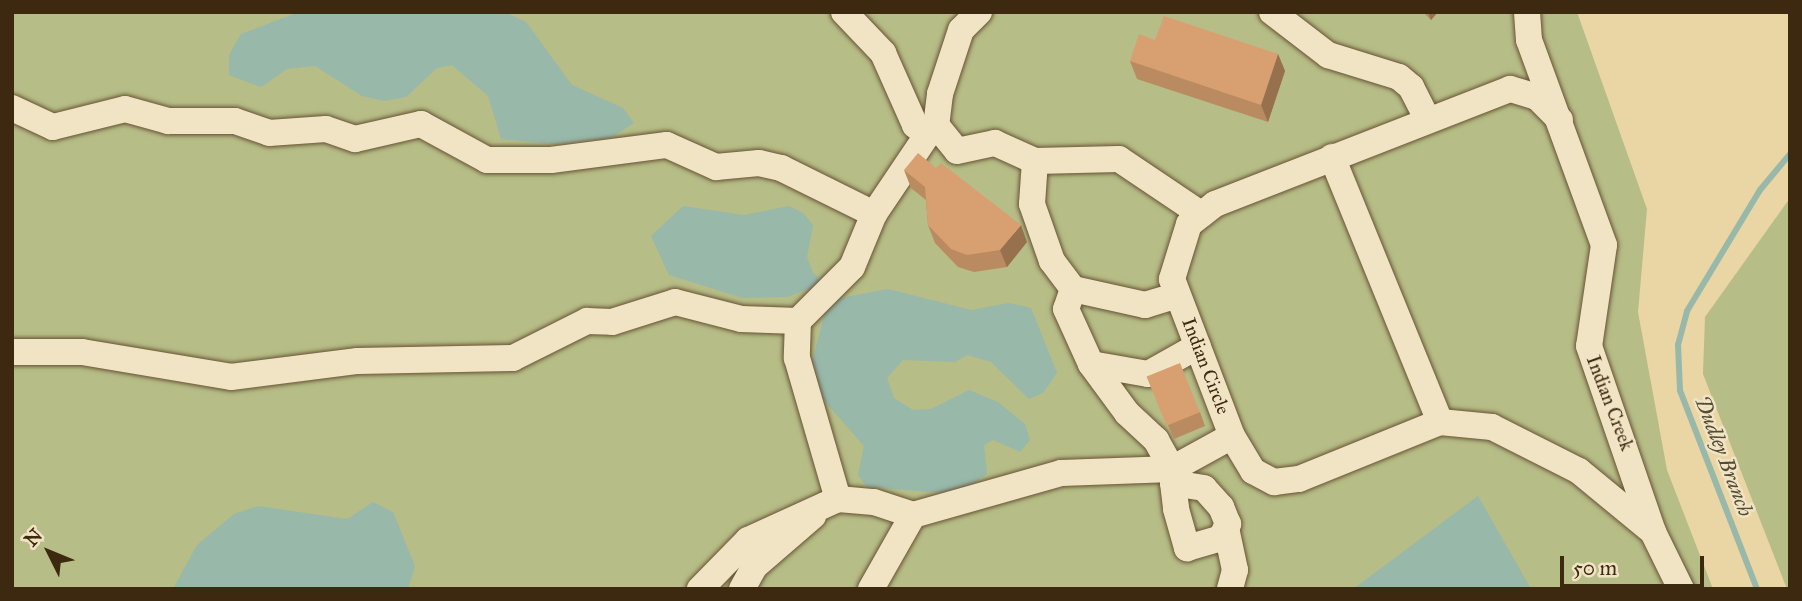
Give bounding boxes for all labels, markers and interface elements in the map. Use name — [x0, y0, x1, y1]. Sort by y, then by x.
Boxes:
street label: Indian Circle — [1177, 314, 1235, 418]
street label: Indian Creek — [1581, 352, 1639, 454]
water label: Dudley Branch — [1689, 392, 1759, 520]
north arrow — [14, 517, 84, 587]
text: N — [19, 524, 47, 551]
scale bar — [1564, 542, 1708, 586]
text: 50 m — [1573, 555, 1617, 581]

